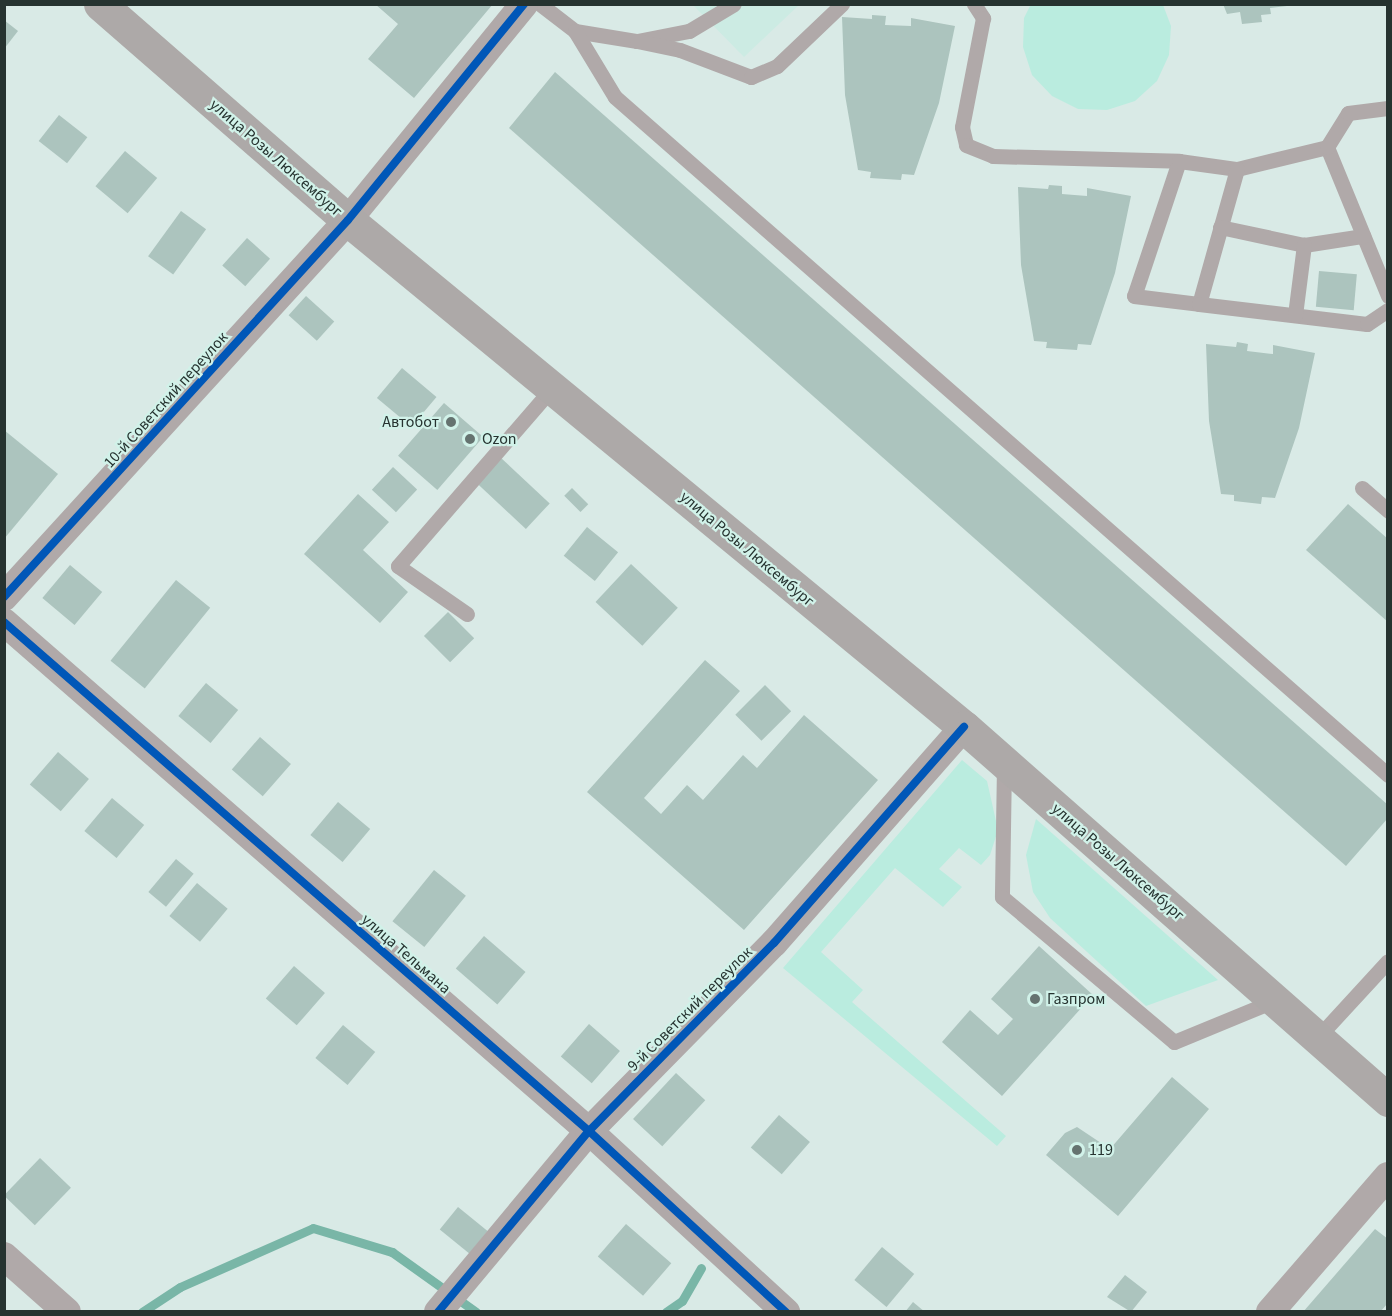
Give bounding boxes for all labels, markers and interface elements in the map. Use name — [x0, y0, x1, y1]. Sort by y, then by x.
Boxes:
street label: улица Розы Люксембург — [206, 95, 346, 221]
street label: 10-й Советский переулок — [100, 328, 232, 472]
place label: Автобот — [382, 412, 439, 432]
marker: Автобот — [444, 415, 458, 429]
place label: Ozon — [482, 429, 517, 449]
marker: Ozon — [463, 432, 477, 446]
street label: улица Розы Люксембург — [676, 487, 818, 611]
street label: улица Розы Люксембург — [1048, 799, 1188, 925]
street label: улица Тельмана — [357, 910, 455, 998]
street label: 9-й Советский переулок — [624, 943, 756, 1075]
place label: Газпром — [1047, 989, 1105, 1009]
marker: Газпром — [1028, 992, 1042, 1006]
place label: 119 — [1089, 1140, 1113, 1160]
marker: 119 — [1070, 1143, 1084, 1157]

